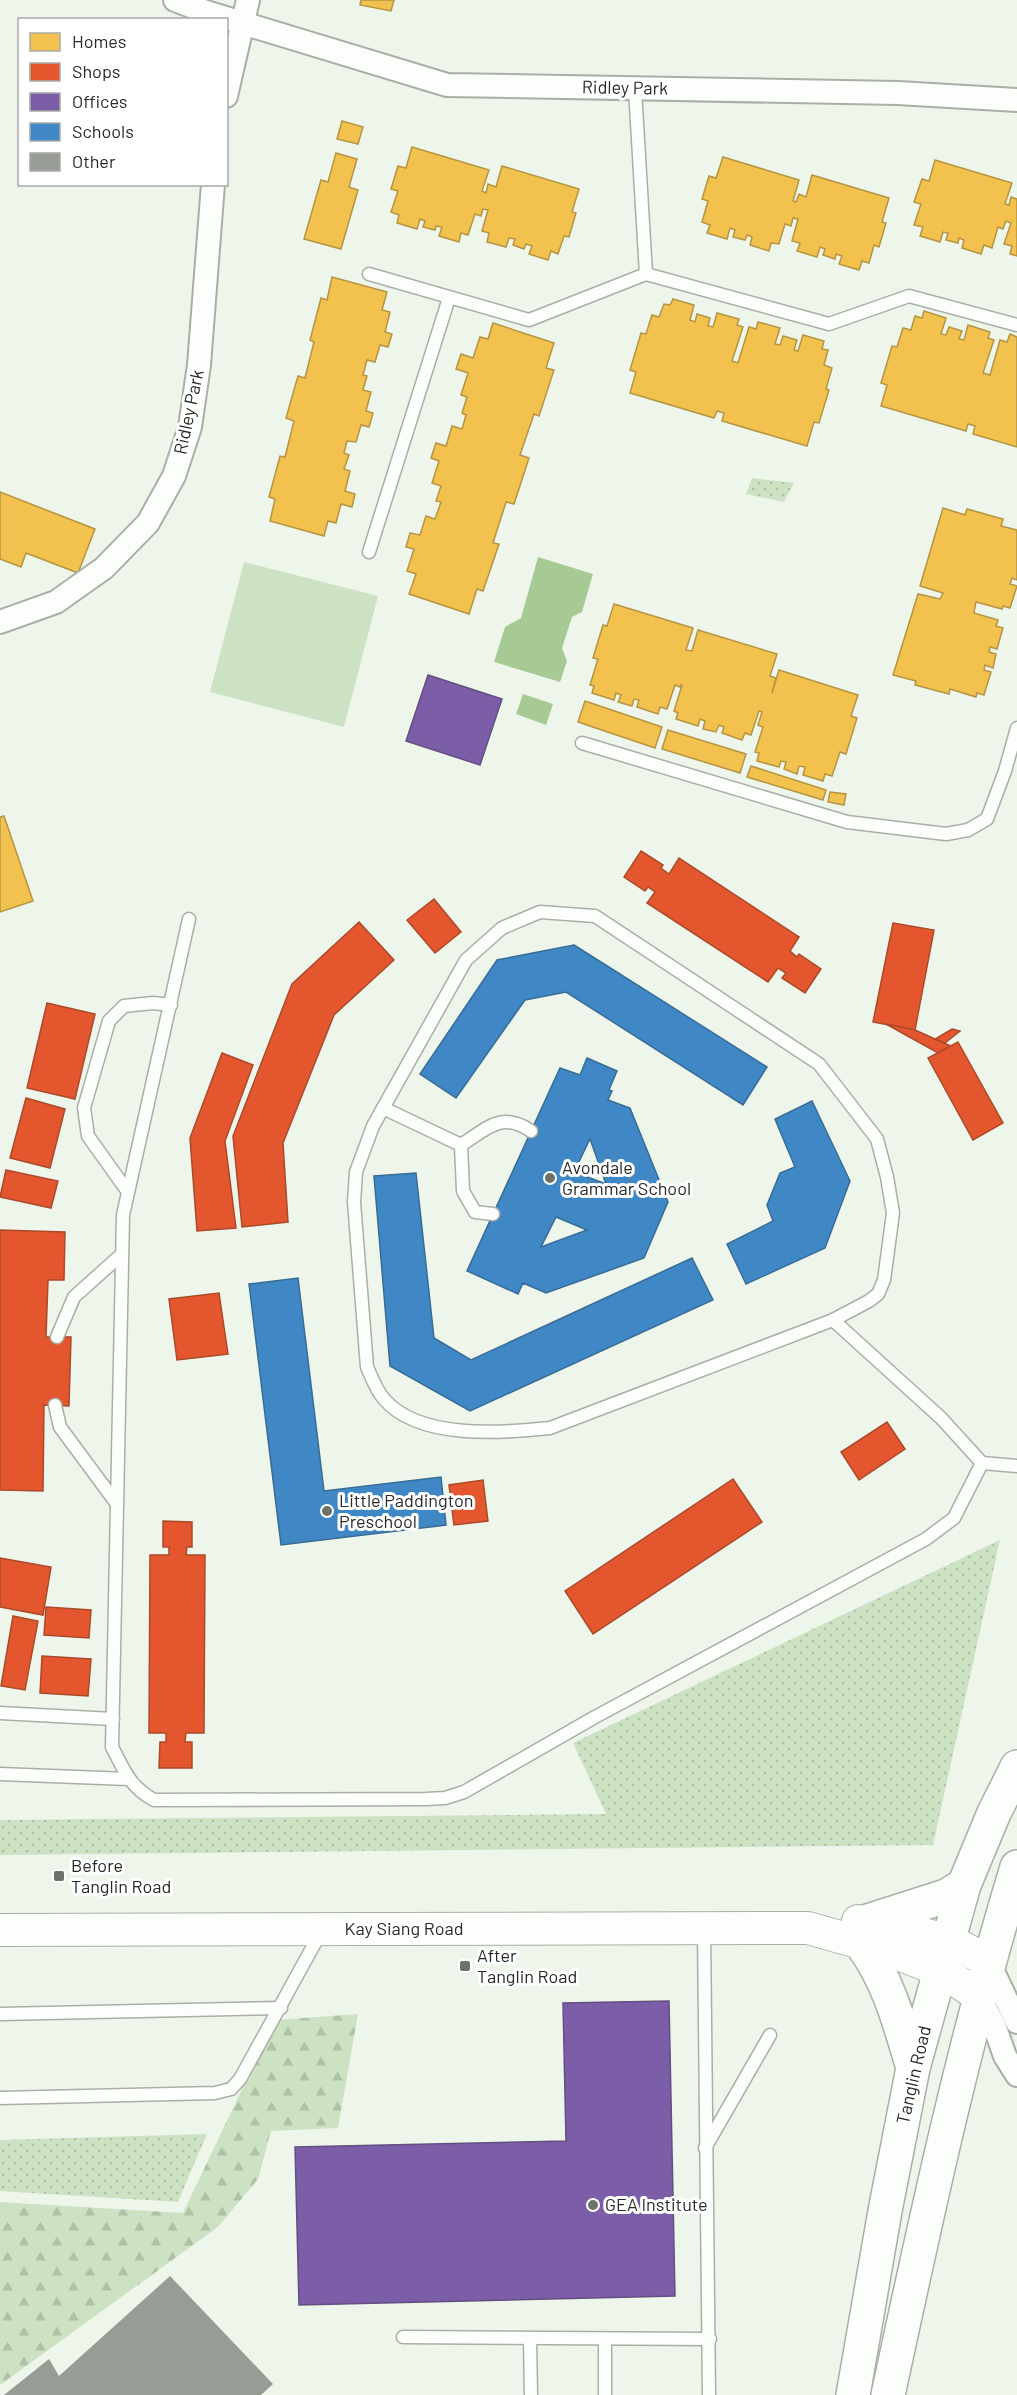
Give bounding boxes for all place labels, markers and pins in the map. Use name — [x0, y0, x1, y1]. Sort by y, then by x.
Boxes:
place label: Avondale Grammar School — [562, 1156, 691, 1199]
marker: Avondale Grammar School — [543, 1171, 557, 1185]
place label: Little Paddington Preschool — [339, 1489, 473, 1532]
marker: Little Paddington Preschool — [320, 1504, 334, 1518]
place label: Before Tanglin Road — [71, 1854, 171, 1897]
marker: Before Tanglin Road — [52, 1869, 66, 1883]
place label: After Tanglin Road — [477, 1944, 577, 1987]
marker: After Tanglin Road — [458, 1959, 472, 1973]
place label: GEA Institute — [605, 2193, 708, 2215]
marker: GEA Institute — [586, 2198, 600, 2212]

